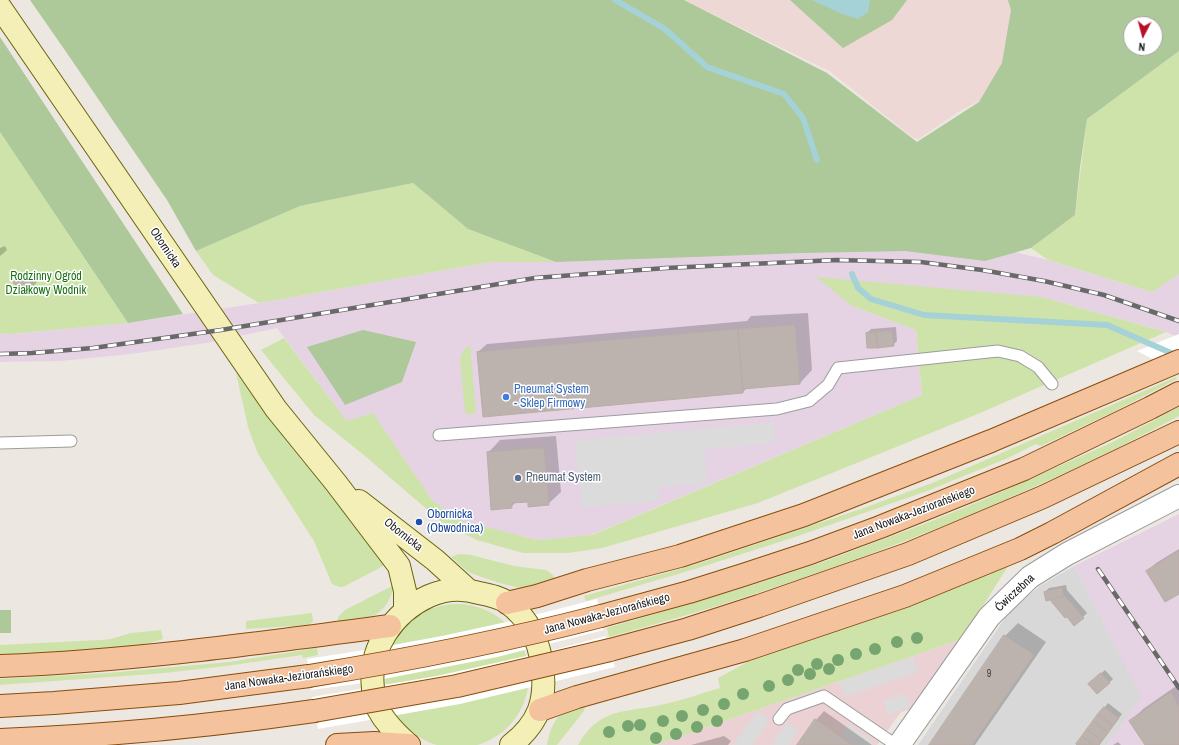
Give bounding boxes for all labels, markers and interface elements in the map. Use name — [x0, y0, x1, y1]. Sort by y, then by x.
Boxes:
north arrow — [1123, 16, 1163, 56]
text: N — [1138, 40, 1146, 54]
street label: Obornicka — [146, 225, 184, 271]
park label: Rodzinny Ogród Działkowy Wodnik — [6, 270, 86, 298]
place label: Pneumat System - Sklep Firmowy — [514, 383, 589, 411]
marker: Pneumat System - Sklep Firmowy — [501, 392, 511, 402]
place label: Pneumat System — [526, 471, 601, 485]
marker: Pneumat System — [513, 473, 523, 483]
street label: Jana Nowaka-Jeziorańskiego — [851, 483, 977, 543]
place label: Obornicka (Obwodnica) — [427, 508, 483, 536]
street label: Obornicka — [381, 515, 425, 555]
marker: Obornicka (Obwodnica) — [414, 517, 424, 527]
street label: Ćwiczebna — [992, 571, 1038, 615]
street label: Jana Nowaka-Jeziorańskiego — [543, 590, 671, 638]
street label: Jana Nowaka-Jeziorańskiego — [224, 662, 354, 694]
house number: 9 — [987, 668, 991, 680]

